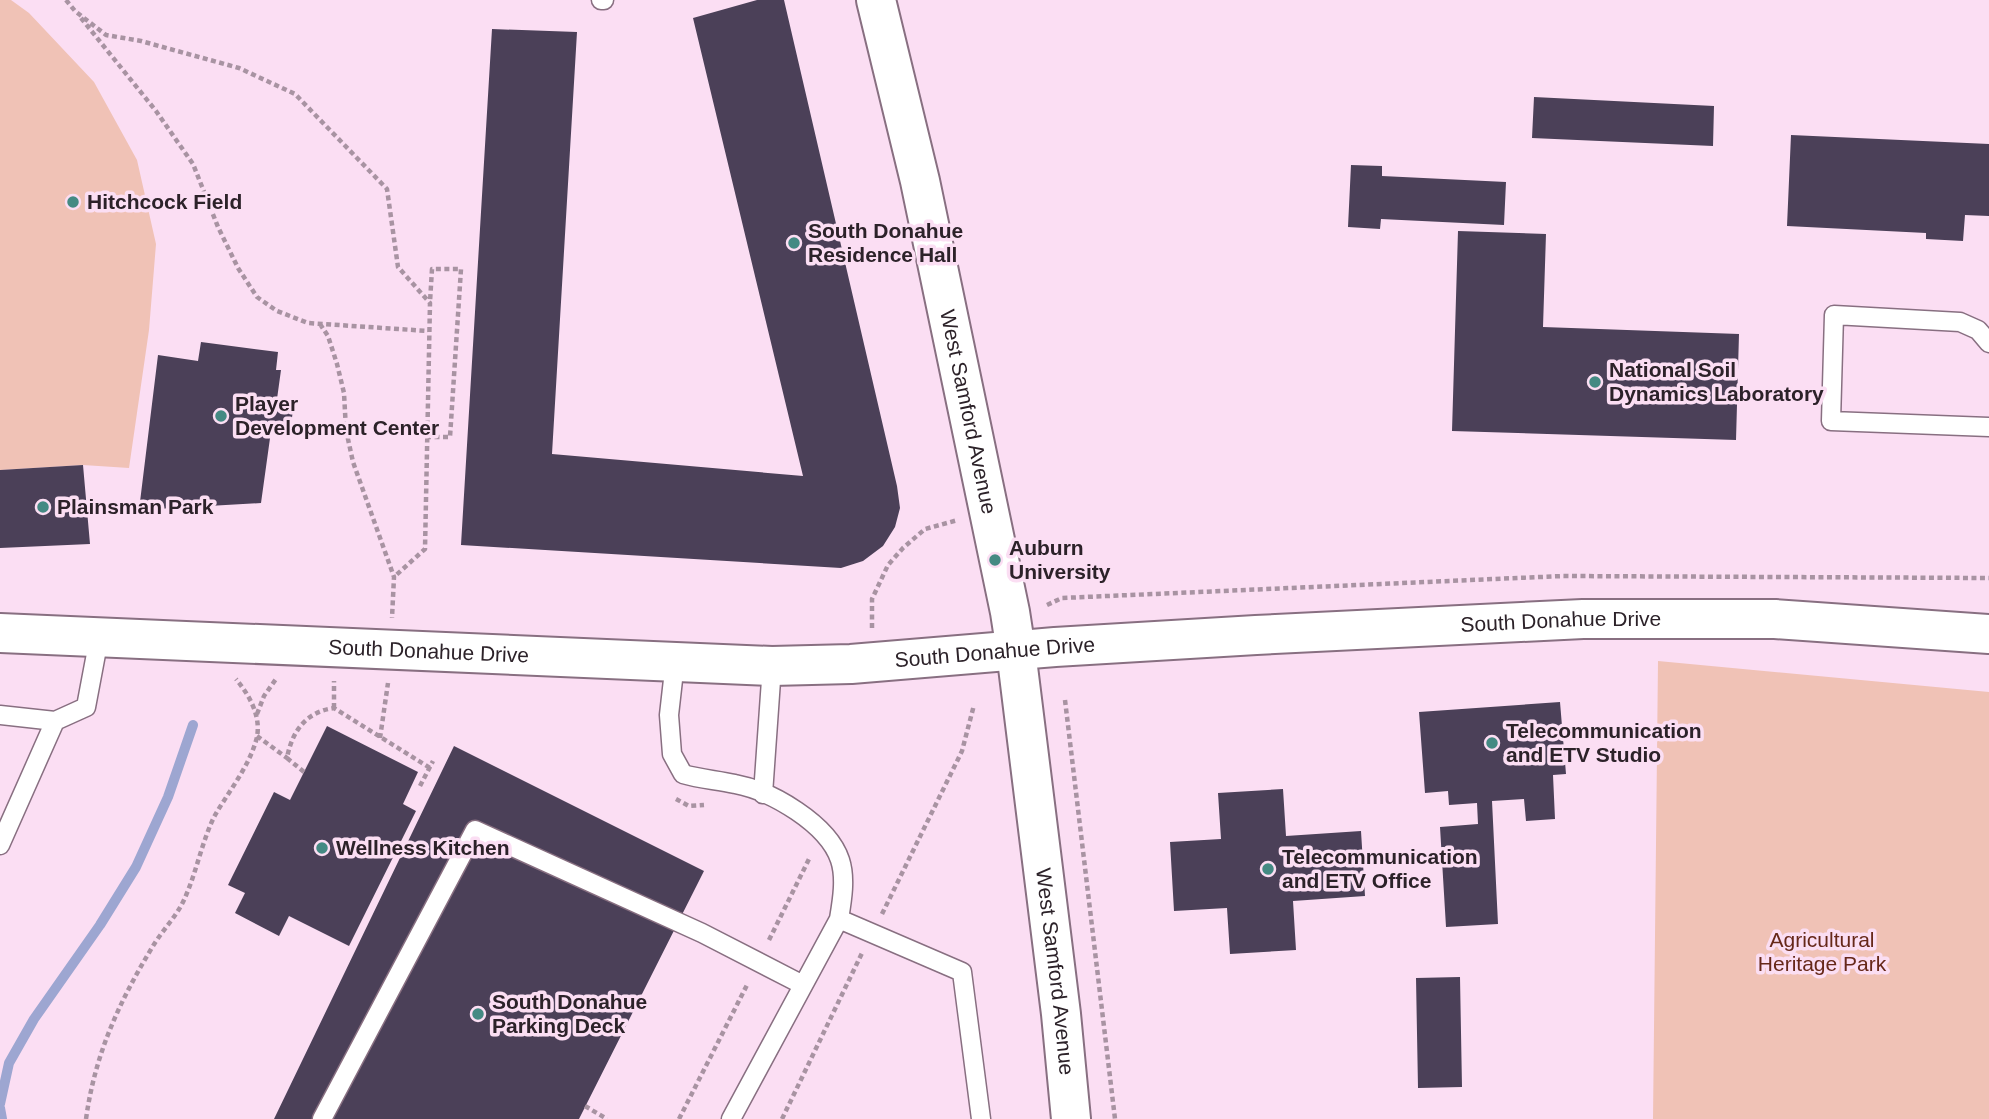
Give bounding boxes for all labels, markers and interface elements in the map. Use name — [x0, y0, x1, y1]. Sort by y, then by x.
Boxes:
place label: Hitchcock Field — [87, 190, 242, 213]
marker: Hitchcock Field — [65, 194, 81, 210]
place label: South Donahue Residence Hall — [808, 219, 963, 266]
marker: South Donahue Residence Hall — [786, 235, 802, 251]
street label: West Samford Avenue — [936, 307, 1001, 516]
place label: National Soil Dynamics Laboratory — [1609, 358, 1824, 405]
marker: National Soil Dynamics Laboratory — [1587, 374, 1603, 390]
place label: Player Development Center — [235, 392, 439, 439]
marker: Player Development Center — [213, 408, 229, 424]
place label: Plainsman Park — [57, 495, 214, 518]
marker: Plainsman Park — [35, 499, 51, 515]
place label: Auburn University — [1009, 536, 1111, 583]
marker: Auburn University — [987, 552, 1003, 568]
street label: South Donahue Drive — [1460, 607, 1661, 636]
street label: South Donahue Drive — [894, 633, 1096, 671]
street label: South Donahue Drive — [328, 635, 529, 667]
place label: Telecommunication and ETV Studio — [1506, 719, 1702, 766]
marker: Telecommunication and ETV Studio — [1484, 735, 1500, 751]
place label: Wellness Kitchen — [336, 836, 510, 859]
marker: Wellness Kitchen — [314, 840, 330, 856]
place label: Telecommunication and ETV Office — [1282, 845, 1478, 892]
marker: Telecommunication and ETV Office — [1260, 861, 1276, 877]
street label: West Samford Avenue — [1032, 867, 1079, 1076]
park label: Agricultural Heritage Park — [1758, 928, 1887, 975]
place label: South Donahue Parking Deck — [492, 990, 647, 1037]
marker: South Donahue Parking Deck — [470, 1006, 486, 1022]

